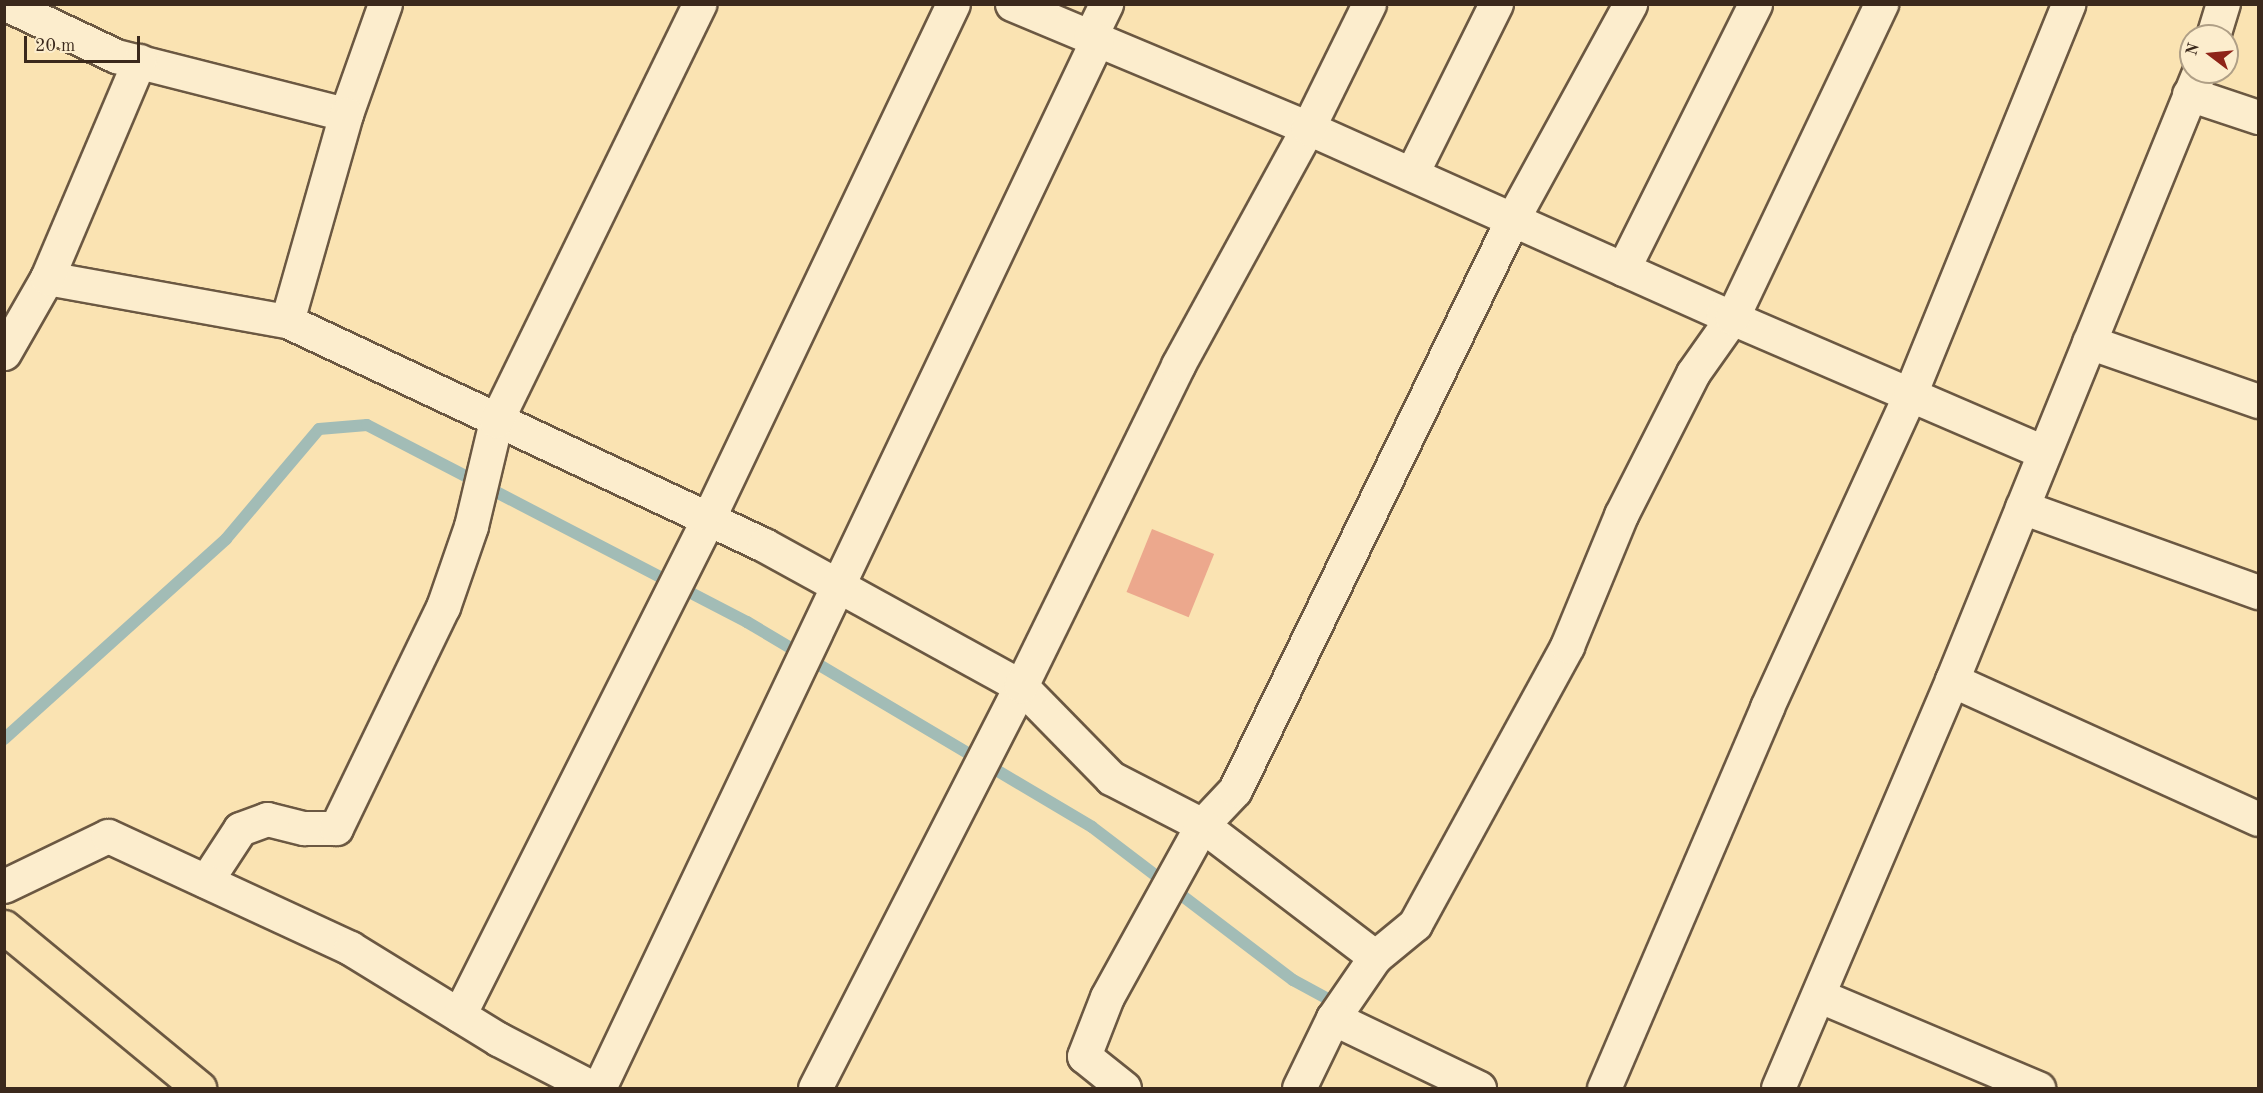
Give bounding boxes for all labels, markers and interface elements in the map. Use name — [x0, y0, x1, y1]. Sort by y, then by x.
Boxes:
scale bar — [27, 24, 142, 62]
north arrow — [2179, 24, 2239, 84]
text: 20 m — [35, 37, 75, 55]
text: N — [2184, 42, 2203, 58]

